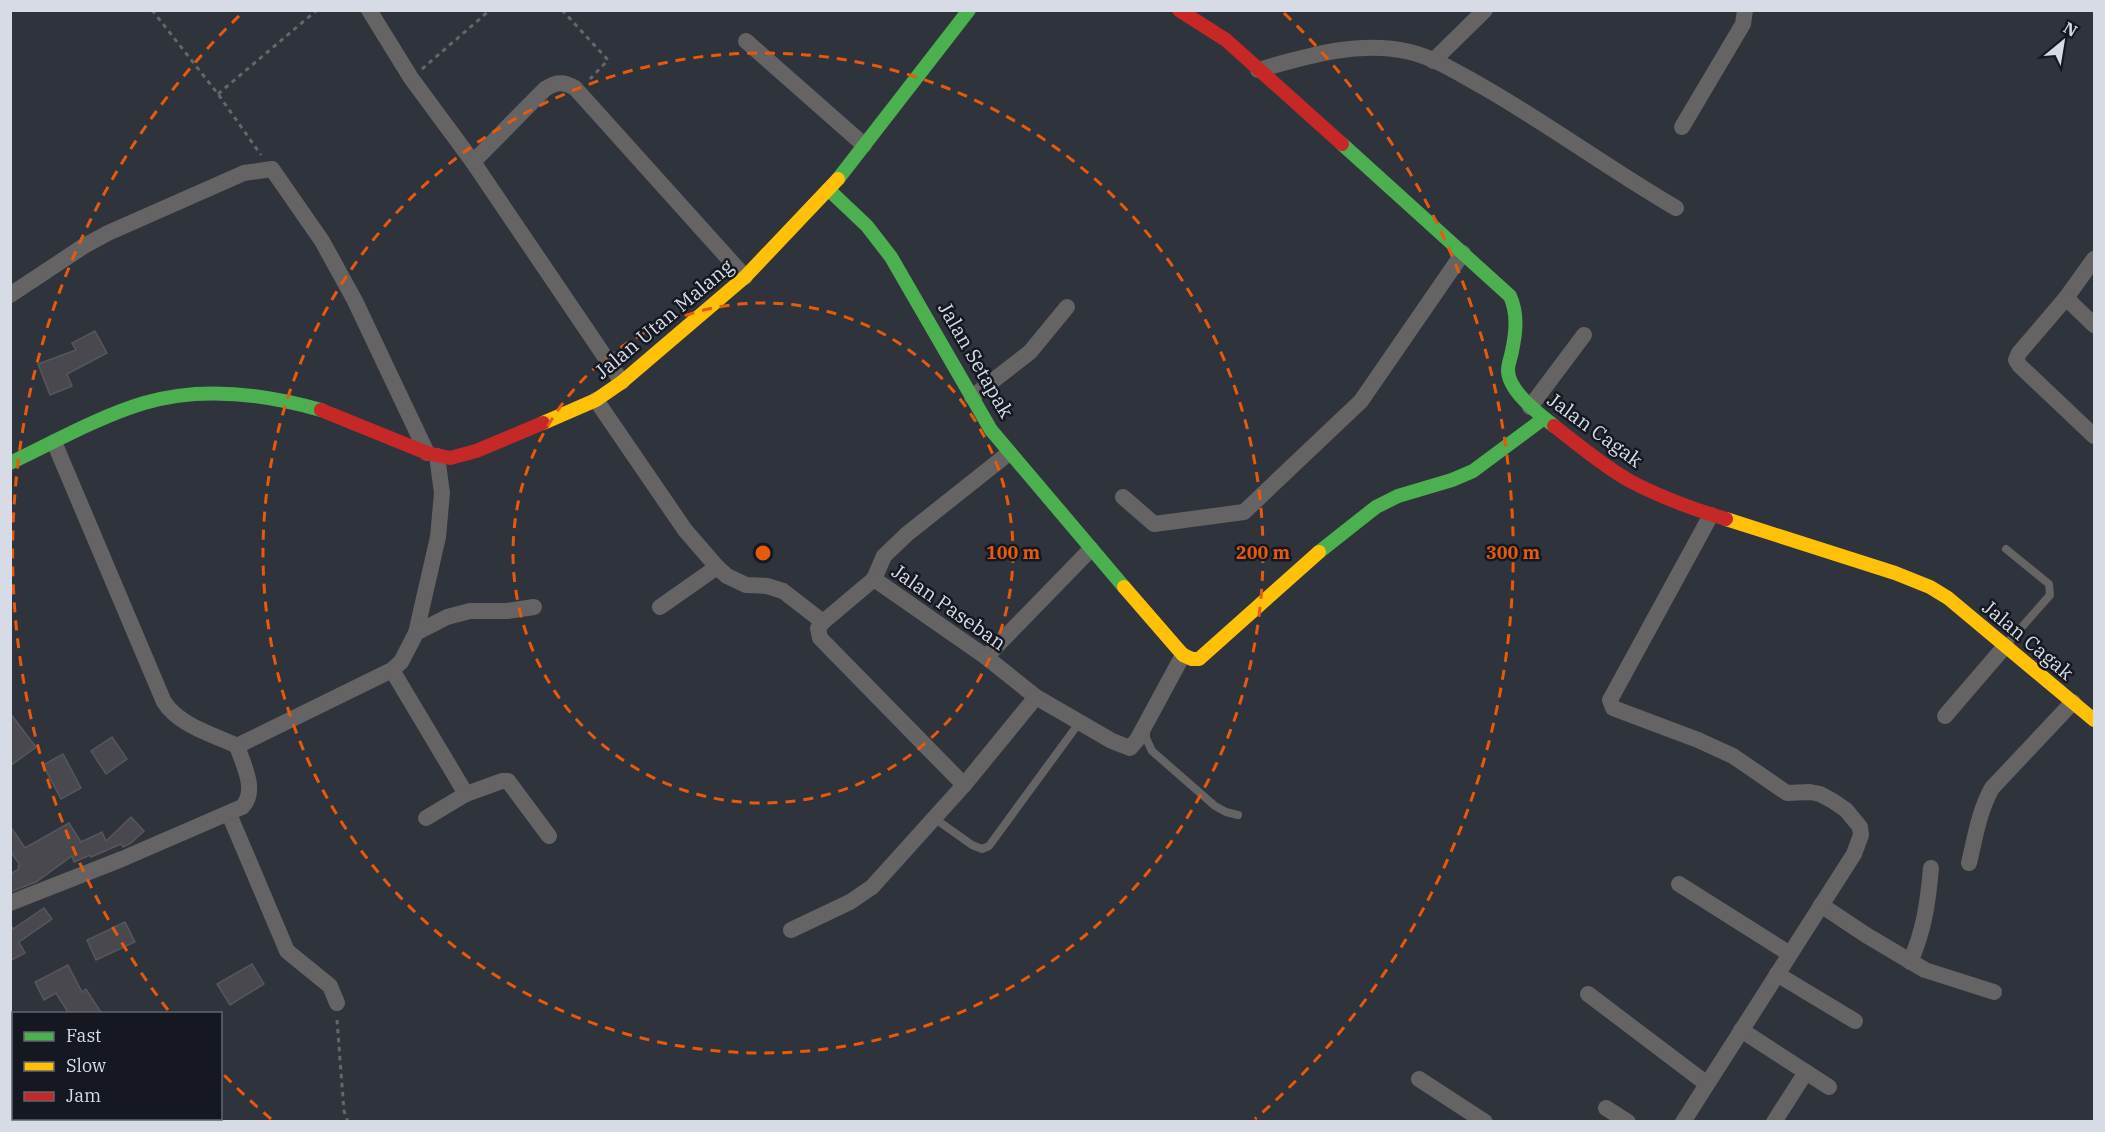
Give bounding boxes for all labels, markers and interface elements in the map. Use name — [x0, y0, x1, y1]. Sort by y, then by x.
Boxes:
north arrow — [2033, 12, 2093, 72]
text: N — [2060, 17, 2081, 41]
street label: Jalan Utan Malang — [589, 252, 739, 385]
street label: Jalan Setapak — [932, 297, 1021, 423]
street label: Jalan Cagak — [1542, 386, 1649, 473]
text: 100 m — [986, 541, 1041, 564]
text: 200 m — [1236, 541, 1291, 564]
text: 300 m — [1486, 541, 1541, 564]
centre of rings — [753, 543, 773, 563]
street label: Jalan Paseban — [887, 557, 1012, 656]
street label: Jalan Cagak — [1977, 593, 2080, 686]
legend — [12, 1012, 222, 1120]
text: Fast — [66, 1024, 101, 1047]
text: Slow — [66, 1054, 106, 1077]
text: Jam — [66, 1084, 101, 1107]

